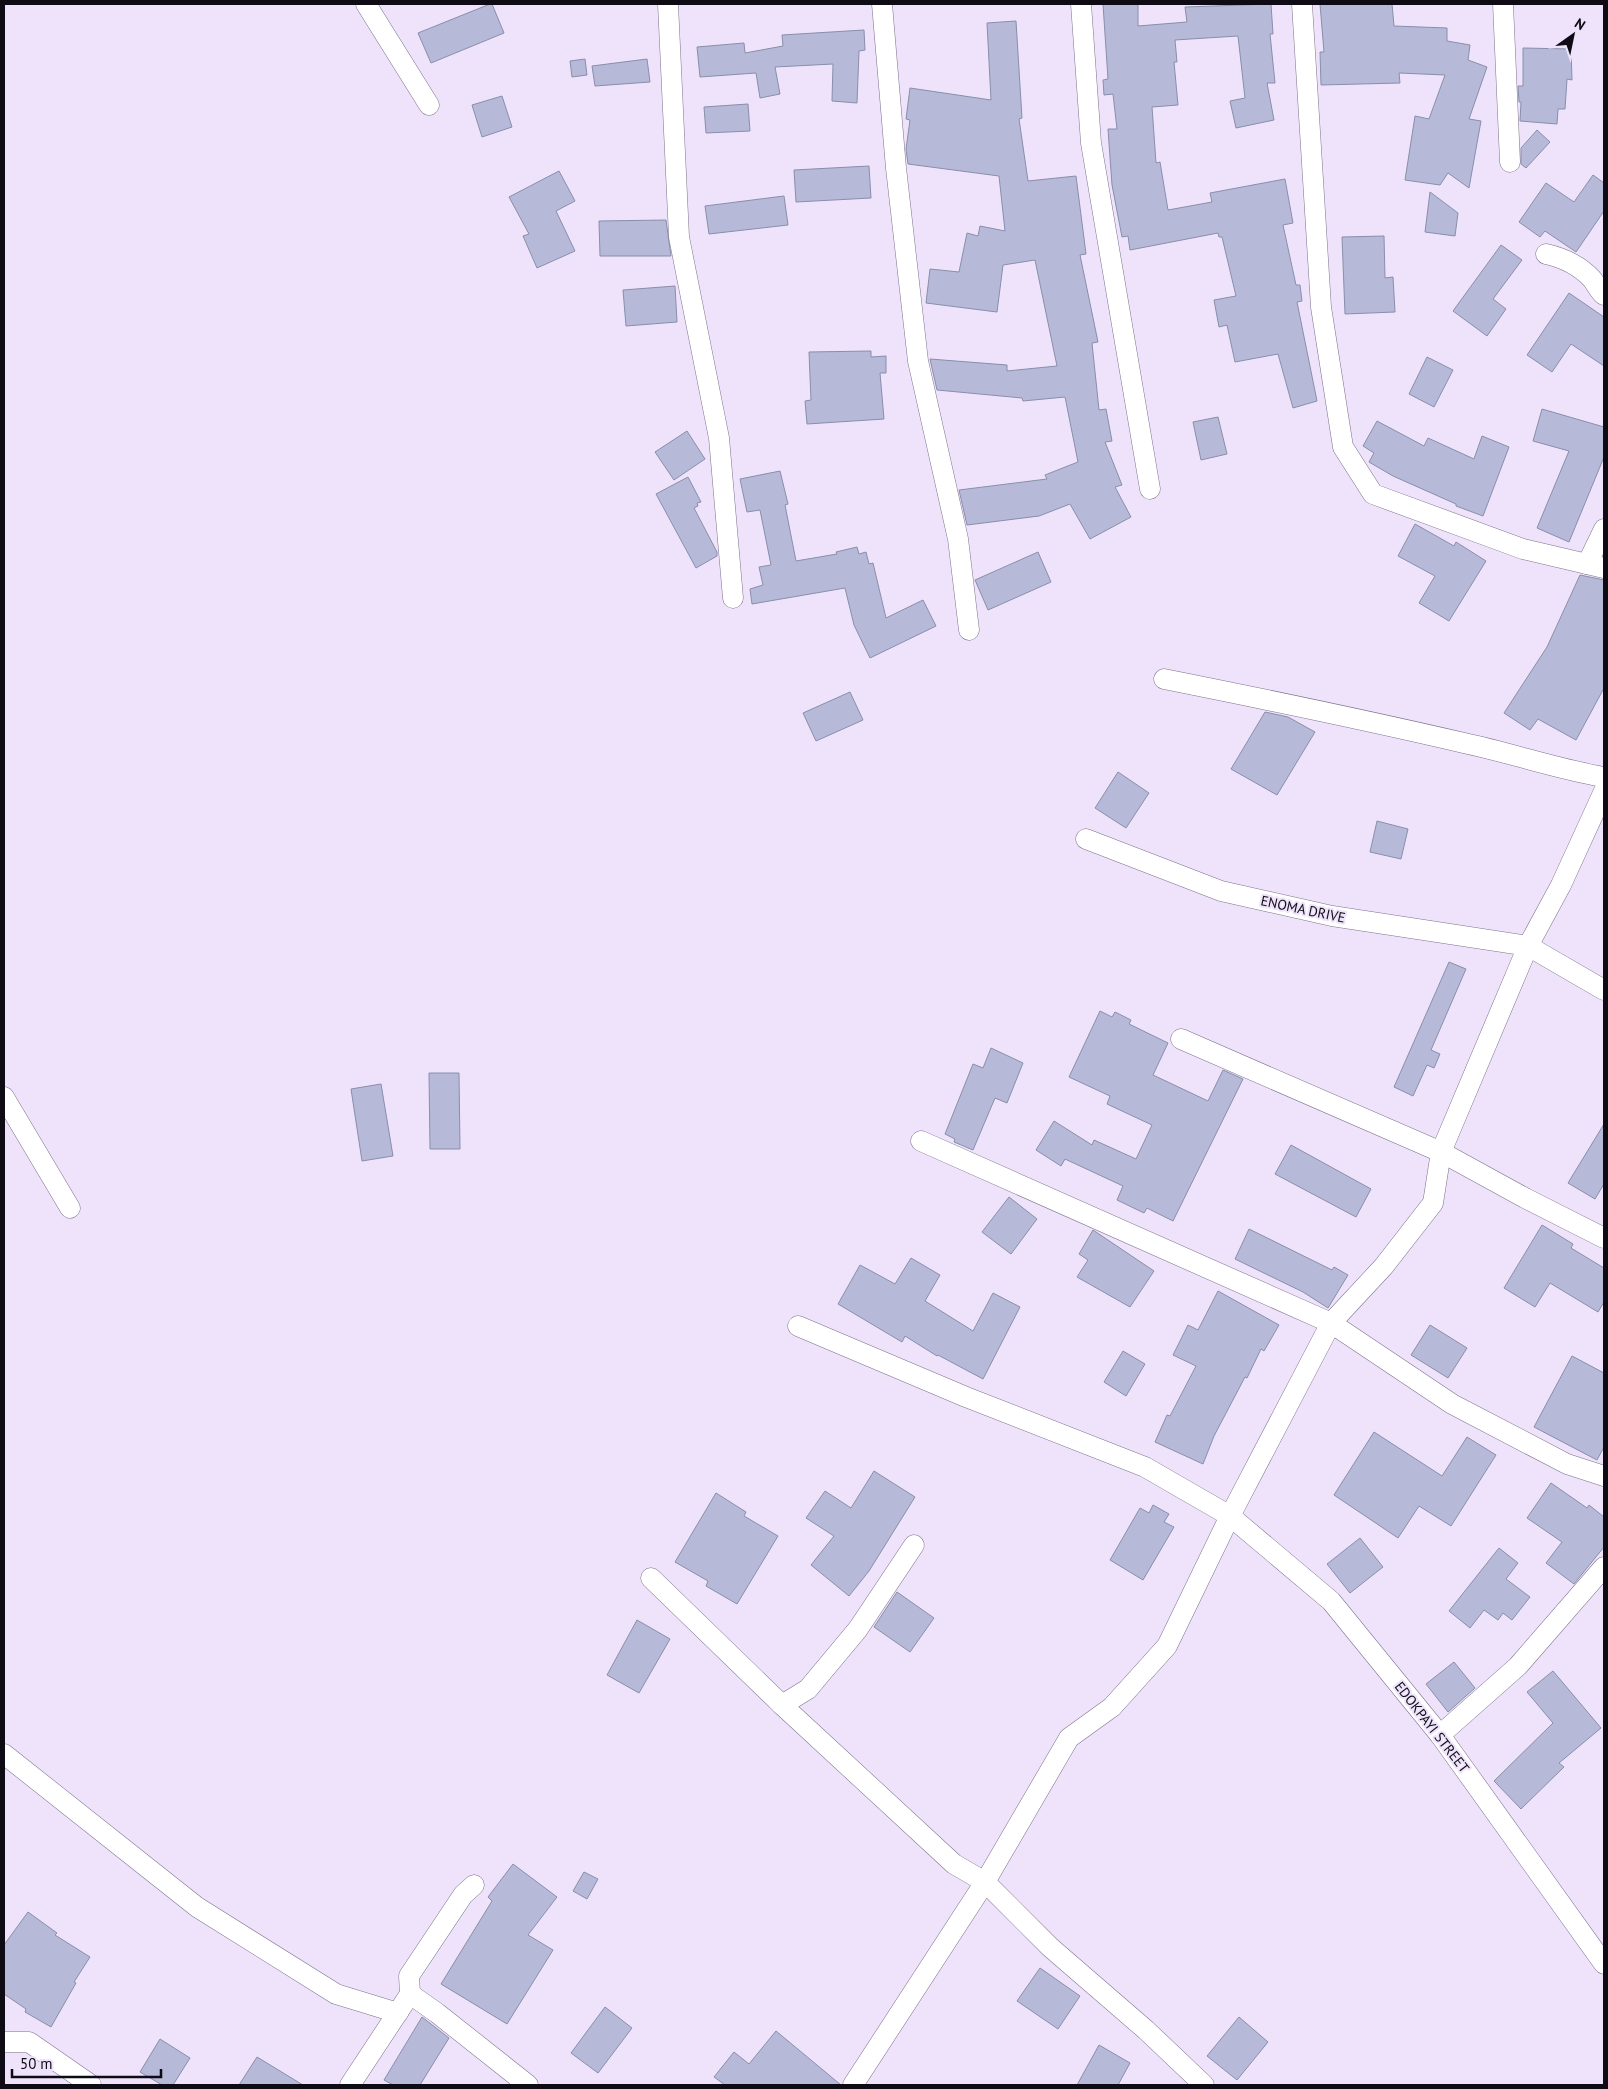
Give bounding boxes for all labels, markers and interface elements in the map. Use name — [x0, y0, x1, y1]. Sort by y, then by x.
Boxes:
north arrow — [1548, 10, 1598, 60]
text: N — [1571, 14, 1589, 34]
street label: ENOMA DRIVE — [1259, 891, 1347, 927]
street label: EDOKPAYI STREET — [1391, 1678, 1473, 1776]
scale bar — [12, 2046, 161, 2078]
text: 50 m — [20, 2054, 53, 2073]

